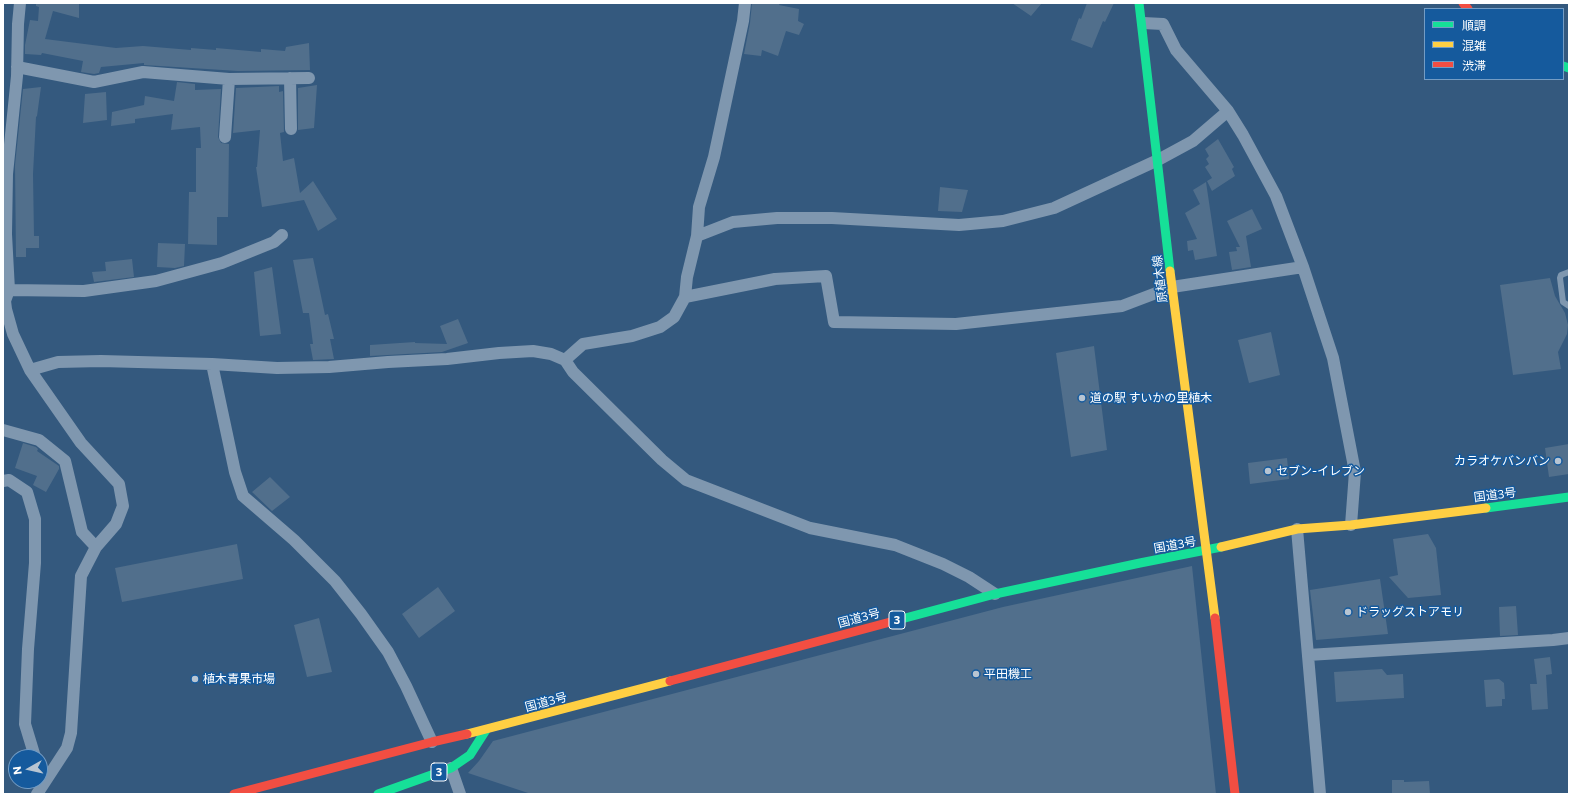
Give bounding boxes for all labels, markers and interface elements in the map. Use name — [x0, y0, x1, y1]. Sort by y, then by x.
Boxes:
legend — [1424, 8, 1564, 80]
text: 順調 — [1462, 18, 1486, 32]
text: 混雑 — [1462, 38, 1486, 52]
text: 渋滞 — [1462, 58, 1486, 72]
street label: 原植木線 — [1150, 254, 1170, 304]
place label: 道の駅 すいかの里植木 — [1090, 391, 1212, 405]
marker: 道の駅 すいかの里植木 — [1077, 393, 1087, 403]
place label: カラオケバンバン — [1454, 454, 1550, 468]
marker: カラオケバンバン — [1553, 456, 1563, 466]
place label: セブン-イレブン — [1276, 464, 1365, 478]
marker: セブン-イレブン — [1263, 466, 1273, 476]
street label: 国道3号 — [1473, 485, 1517, 505]
street label: 国道3号 — [1153, 534, 1197, 556]
place label: ドラッグストアモリ — [1356, 605, 1464, 619]
street label: 国道3号 — [836, 606, 882, 630]
marker: ドラッグストアモリ — [1343, 607, 1353, 617]
road number: 3 — [889, 611, 905, 629]
place label: 平田機工 — [984, 667, 1032, 681]
marker: 平田機工 — [971, 669, 981, 679]
place label: 植木青果市場 — [203, 672, 275, 686]
marker: 植木青果市場 — [190, 674, 200, 684]
street label: 国道3号 — [523, 690, 569, 714]
north arrow — [8, 749, 48, 789]
road number: 3 — [431, 763, 447, 781]
text: N — [10, 766, 24, 776]

